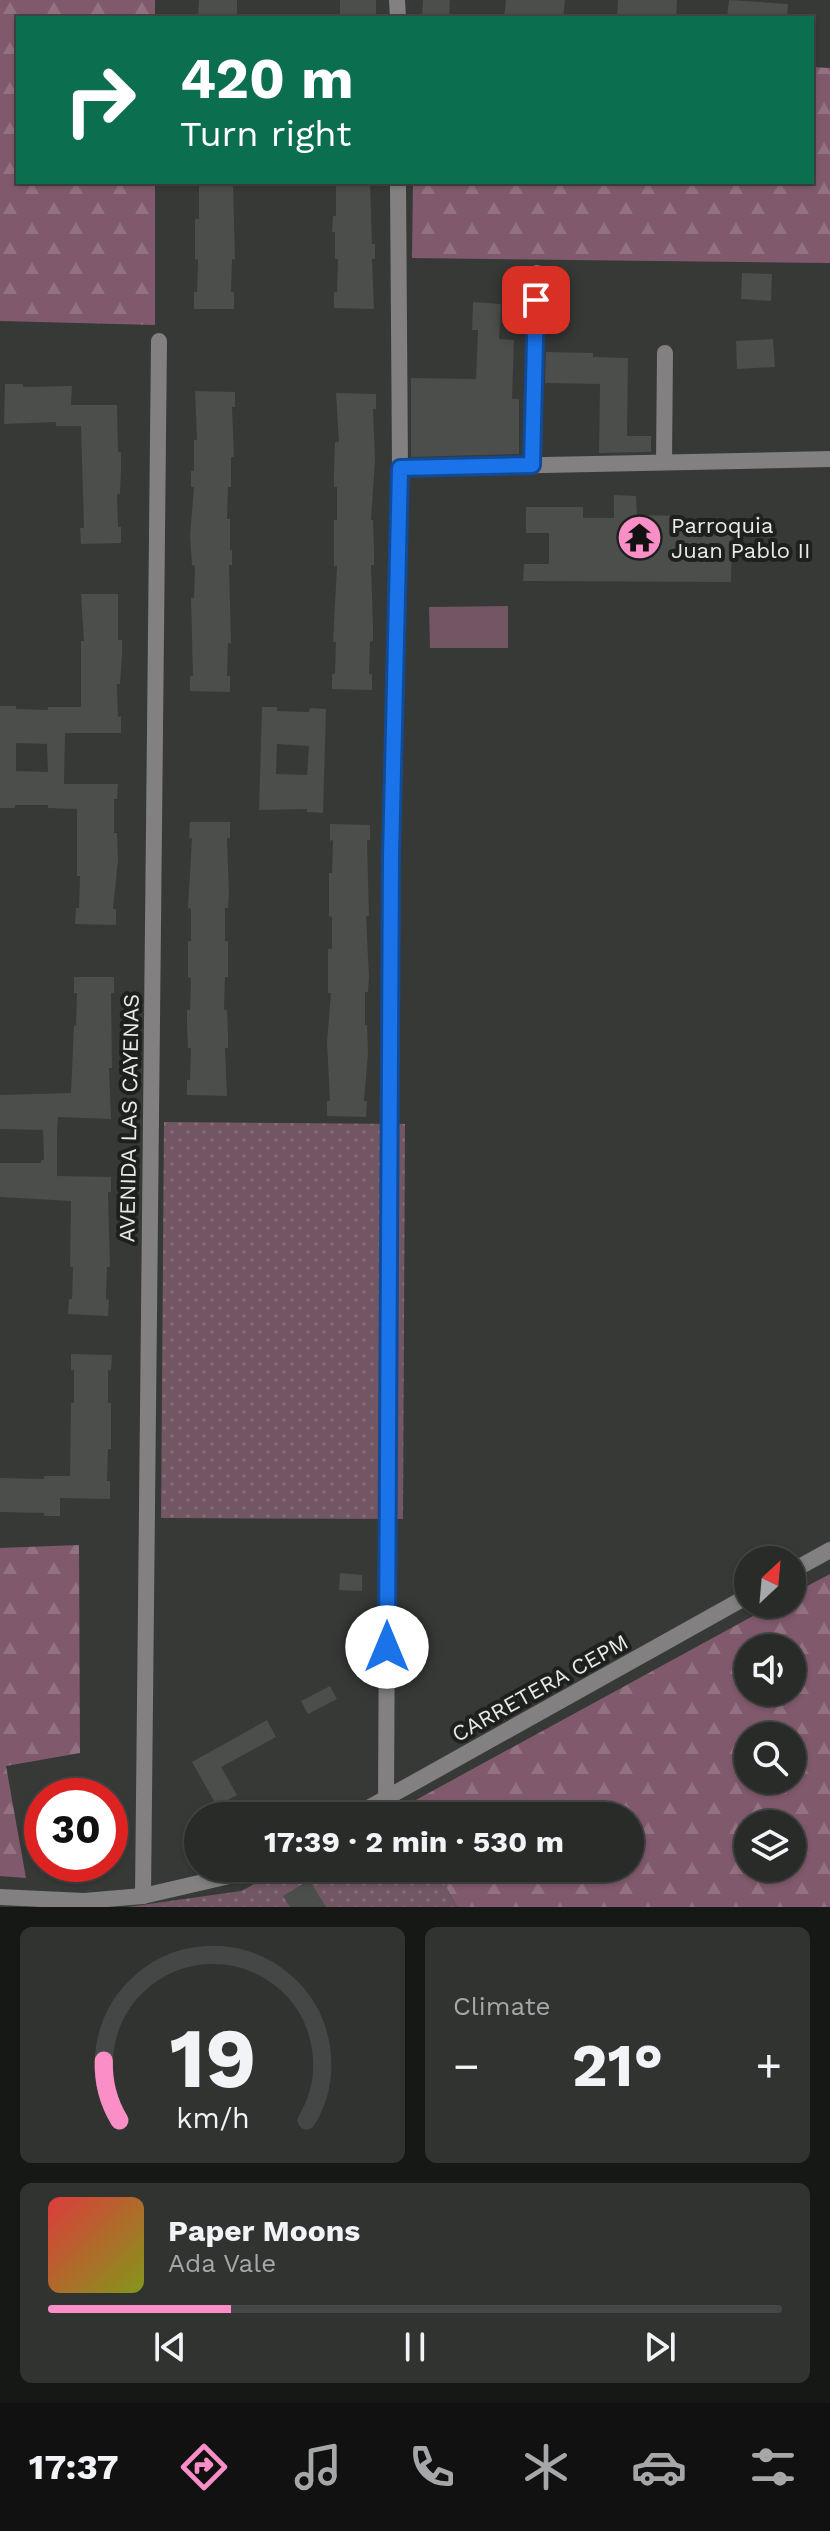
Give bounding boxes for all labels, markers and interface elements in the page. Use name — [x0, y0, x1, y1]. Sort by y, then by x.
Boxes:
text: 420 m — [180, 46, 354, 112]
icon: right — [48, 48, 152, 152]
text: Turn right — [180, 113, 351, 155]
pin — [502, 266, 570, 334]
icon: arrive — [514, 278, 558, 322]
place label: Parroquia Juan Pablo II — [671, 513, 811, 563]
temple icon: Parroquia Juan Pablo II — [616, 514, 664, 562]
street label: AVENIDA LAS CAYENAS — [114, 993, 144, 1243]
north arrow — [734, 1546, 806, 1618]
map controls — [734, 1546, 806, 1882]
position arrow — [345, 1605, 429, 1689]
street label: CARRETERA CEPM — [448, 1629, 632, 1747]
button: sound — [734, 1634, 806, 1706]
button: search — [734, 1722, 806, 1794]
speed limit sign: 30 — [24, 1778, 128, 1882]
button: layers — [734, 1810, 806, 1882]
text: 17:39 · 2 min · 530 m — [264, 1824, 564, 1859]
text: Climate — [453, 1991, 551, 2021]
text: 19 — [169, 2010, 256, 2107]
text: 21° — [572, 2030, 663, 2101]
text: − — [453, 2040, 480, 2092]
text: + — [755, 2040, 782, 2092]
text: km/h — [176, 2101, 249, 2135]
text: Paper Moons — [168, 2213, 360, 2248]
text: Ada Vale — [168, 2248, 276, 2278]
icon: previous — [148, 2325, 192, 2369]
icon: pause — [393, 2325, 437, 2369]
icon: next — [638, 2325, 682, 2369]
icon: directions — [176, 2439, 232, 2495]
icon: music — [290, 2439, 346, 2495]
icon: phone — [404, 2439, 460, 2495]
icon: climate — [518, 2439, 574, 2495]
icon: car — [631, 2439, 687, 2495]
icon: filters — [745, 2439, 801, 2495]
text: 17:37 — [29, 2446, 119, 2488]

